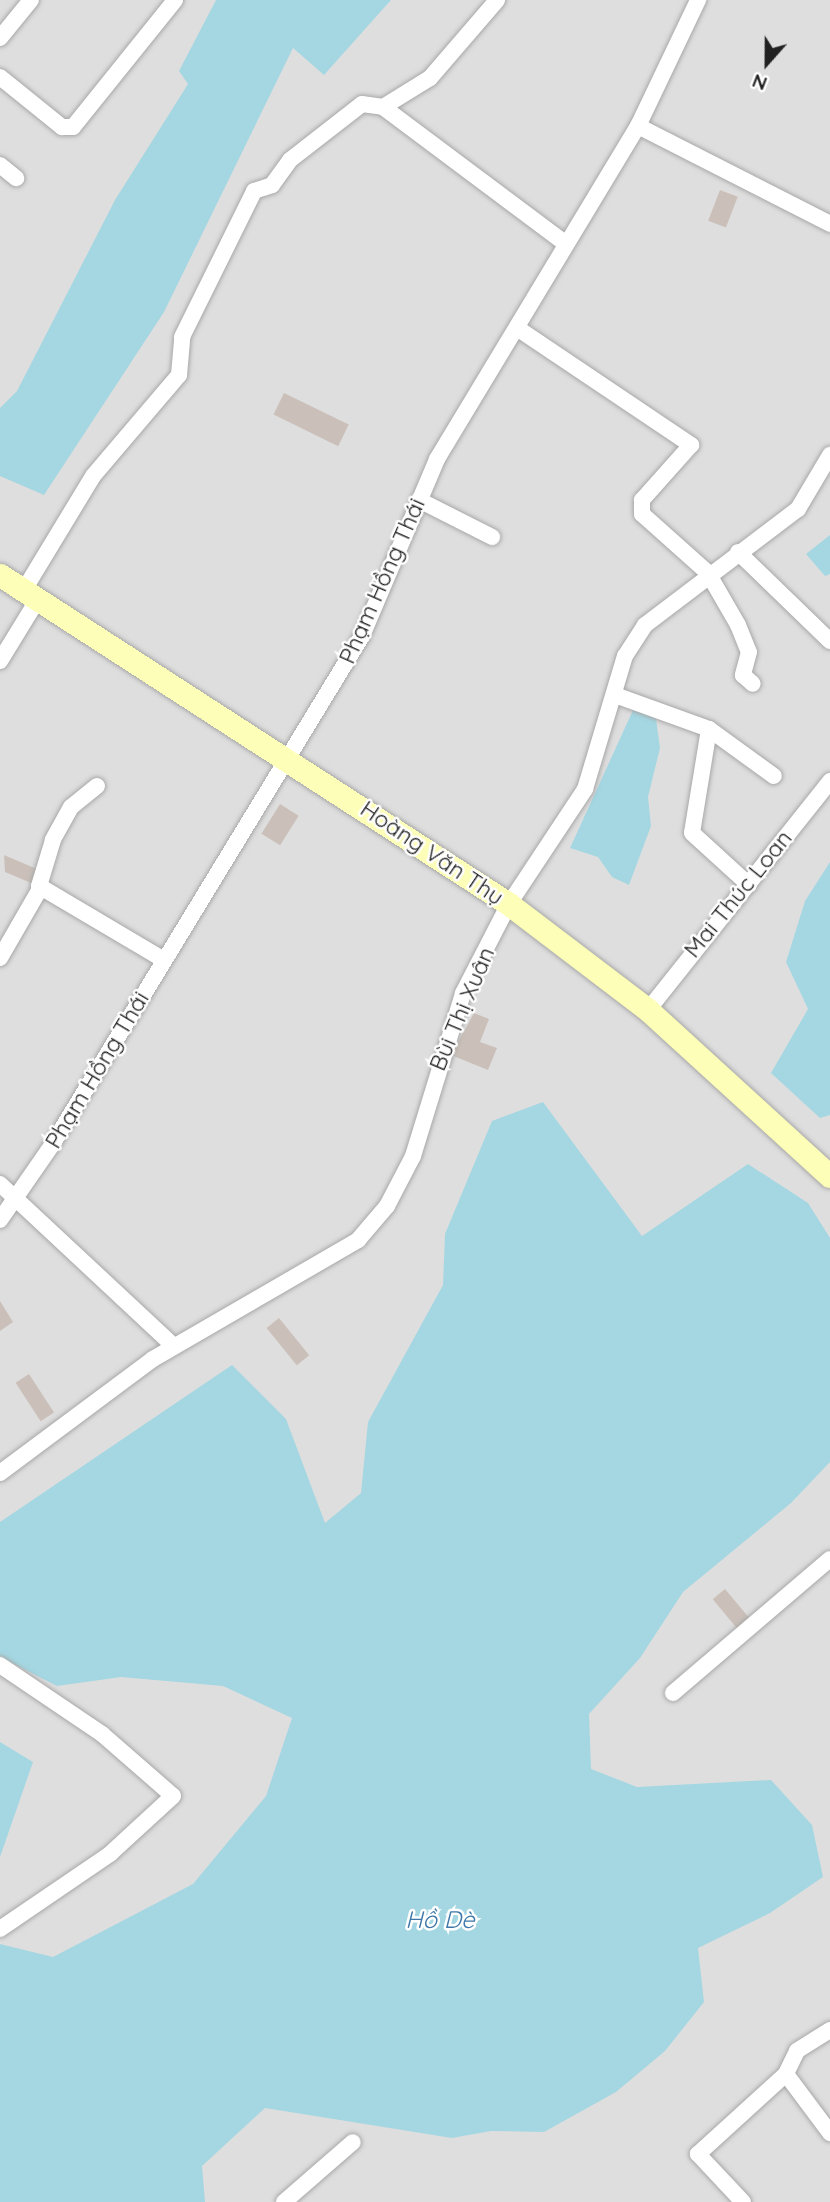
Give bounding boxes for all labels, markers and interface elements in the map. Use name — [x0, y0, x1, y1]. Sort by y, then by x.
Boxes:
north arrow — [732, 28, 802, 98]
text: N — [749, 69, 770, 96]
street label: Phạm Hồng Thái — [333, 494, 431, 668]
street label: Hoàng Văn Thụ — [355, 795, 509, 911]
street label: Mai Thúc Loan — [678, 825, 798, 963]
street label: Bùi Thị Xuân — [424, 943, 500, 1075]
street label: Phạm Hồng Thái — [39, 987, 155, 1153]
water label: Hồ Dè — [405, 1906, 475, 1934]

